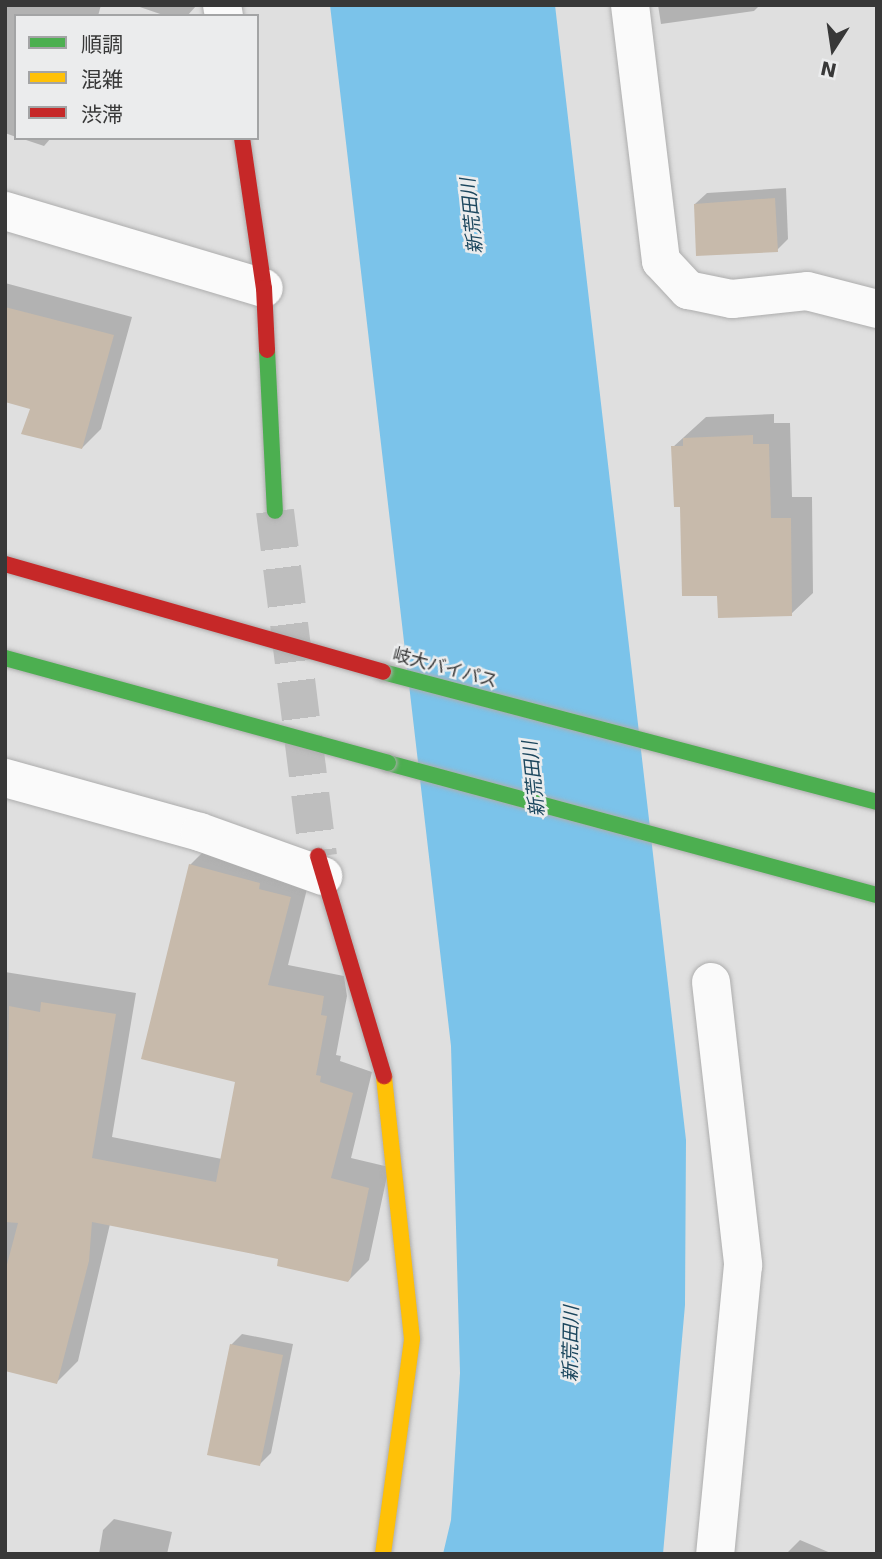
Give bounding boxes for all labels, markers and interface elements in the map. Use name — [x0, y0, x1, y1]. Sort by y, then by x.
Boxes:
legend — [14, 14, 259, 140]
north arrow — [798, 14, 868, 84]
text: 順調 — [81, 33, 123, 57]
text: N — [819, 57, 839, 82]
text: 混雑 — [81, 68, 123, 92]
text: 渋滞 — [81, 103, 123, 127]
water label: 新荒田川 — [457, 177, 487, 255]
street label: 岐大バイパス — [390, 644, 500, 692]
water label: 新荒田川 — [519, 740, 549, 818]
water label: 新荒田川 — [559, 1306, 583, 1382]

